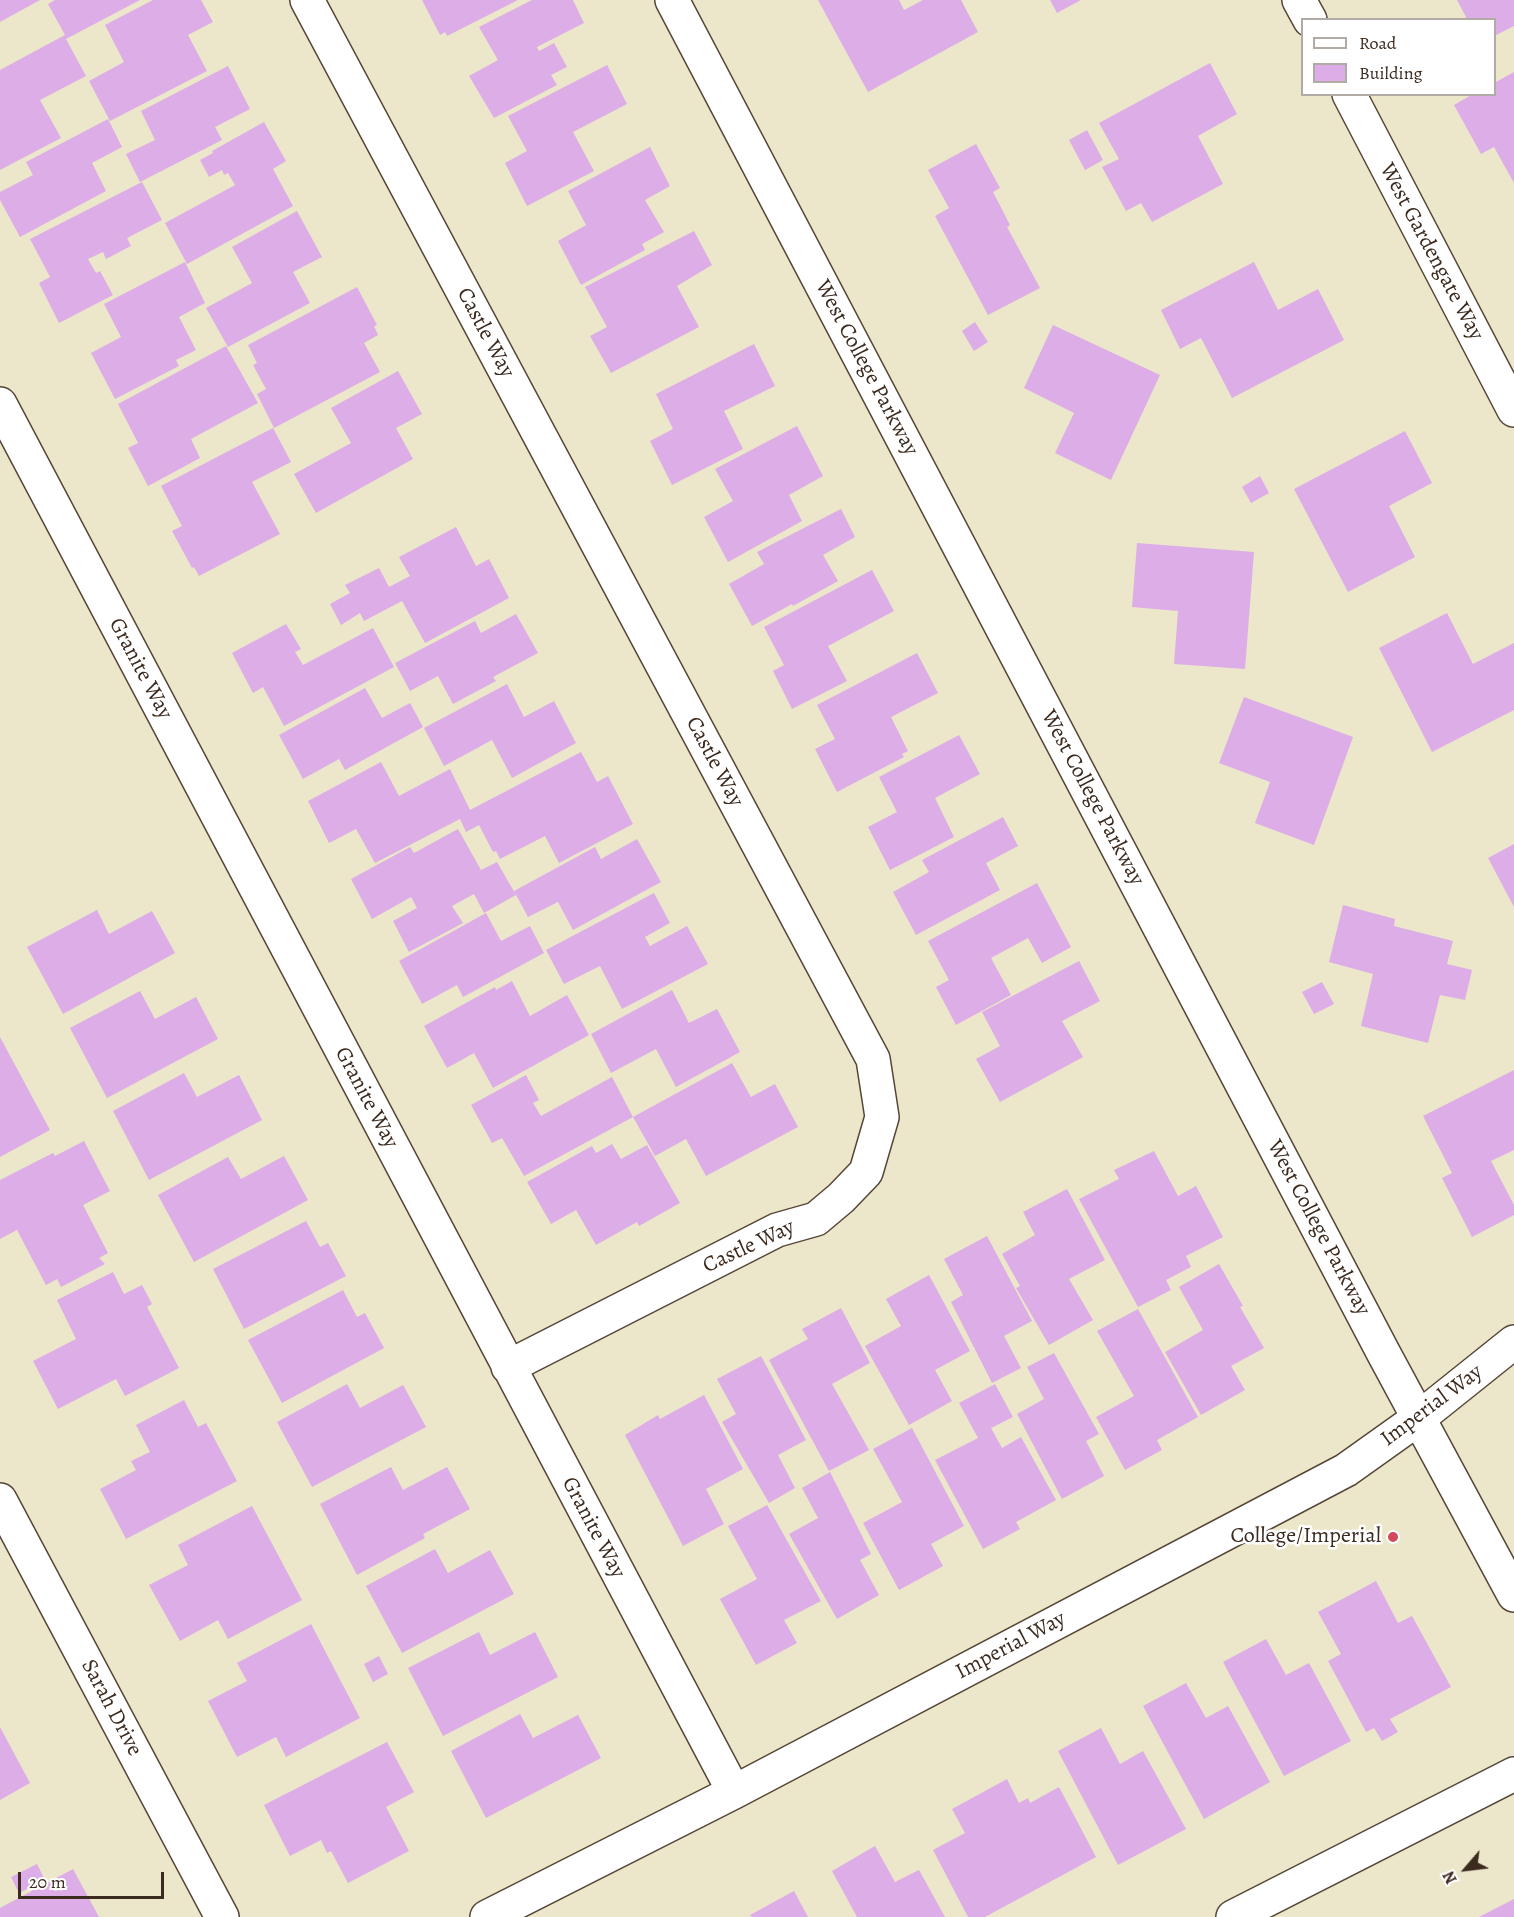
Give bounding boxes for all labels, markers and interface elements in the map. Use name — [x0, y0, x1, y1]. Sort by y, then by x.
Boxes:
legend — [1301, 18, 1496, 96]
text: Road — [1359, 31, 1396, 55]
text: Building — [1359, 61, 1423, 85]
street label: West Gardengate Way — [1373, 159, 1489, 345]
street label: West College Parkway — [809, 276, 923, 460]
street label: Castle Way — [450, 283, 520, 383]
street label: Granite Way — [102, 614, 178, 724]
street label: West College Parkway — [1035, 706, 1149, 890]
street label: Castle Way — [679, 712, 749, 812]
street label: Granite Way — [328, 1043, 404, 1153]
street label: West College Parkway — [1261, 1136, 1375, 1320]
street label: Castle Way — [699, 1214, 799, 1280]
street label: Imperial Way — [1376, 1359, 1488, 1453]
street label: Granite Way — [555, 1473, 631, 1583]
place label: College/Imperial — [1230, 1524, 1381, 1550]
marker: College/Imperial — [1386, 1530, 1400, 1544]
street label: Imperial Way — [952, 1606, 1070, 1686]
street label: Sarah Drive — [75, 1655, 147, 1761]
north arrow — [1436, 1839, 1496, 1899]
scale bar — [21, 1860, 166, 1898]
text: N — [1438, 1867, 1463, 1888]
text: 20 m — [29, 1870, 66, 1894]

